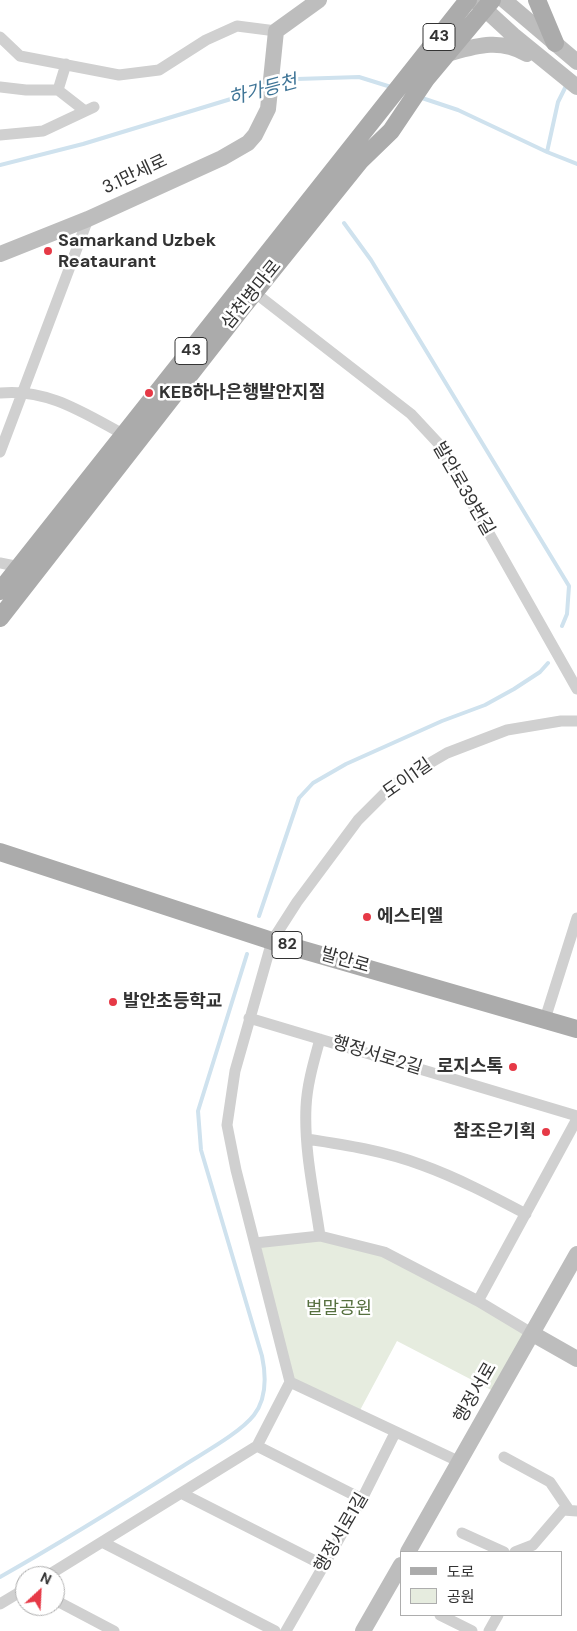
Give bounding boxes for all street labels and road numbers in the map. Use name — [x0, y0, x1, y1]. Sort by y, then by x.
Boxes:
road number: 43 — [423, 24, 455, 51]
street label: 3.1만세로 — [99, 151, 171, 199]
street label: 삼천병마로 — [218, 256, 286, 334]
road number: 43 — [175, 338, 207, 364]
street label: 발안로39번길 — [428, 438, 498, 540]
street label: 도이1길 — [379, 754, 437, 804]
road number: 82 — [272, 932, 302, 958]
street label: 발안로 — [318, 944, 372, 978]
street label: 행정서로2길 — [329, 1032, 425, 1080]
street label: 행정서로 — [450, 1359, 502, 1427]
street label: 행정서로1길 — [311, 1489, 373, 1577]

